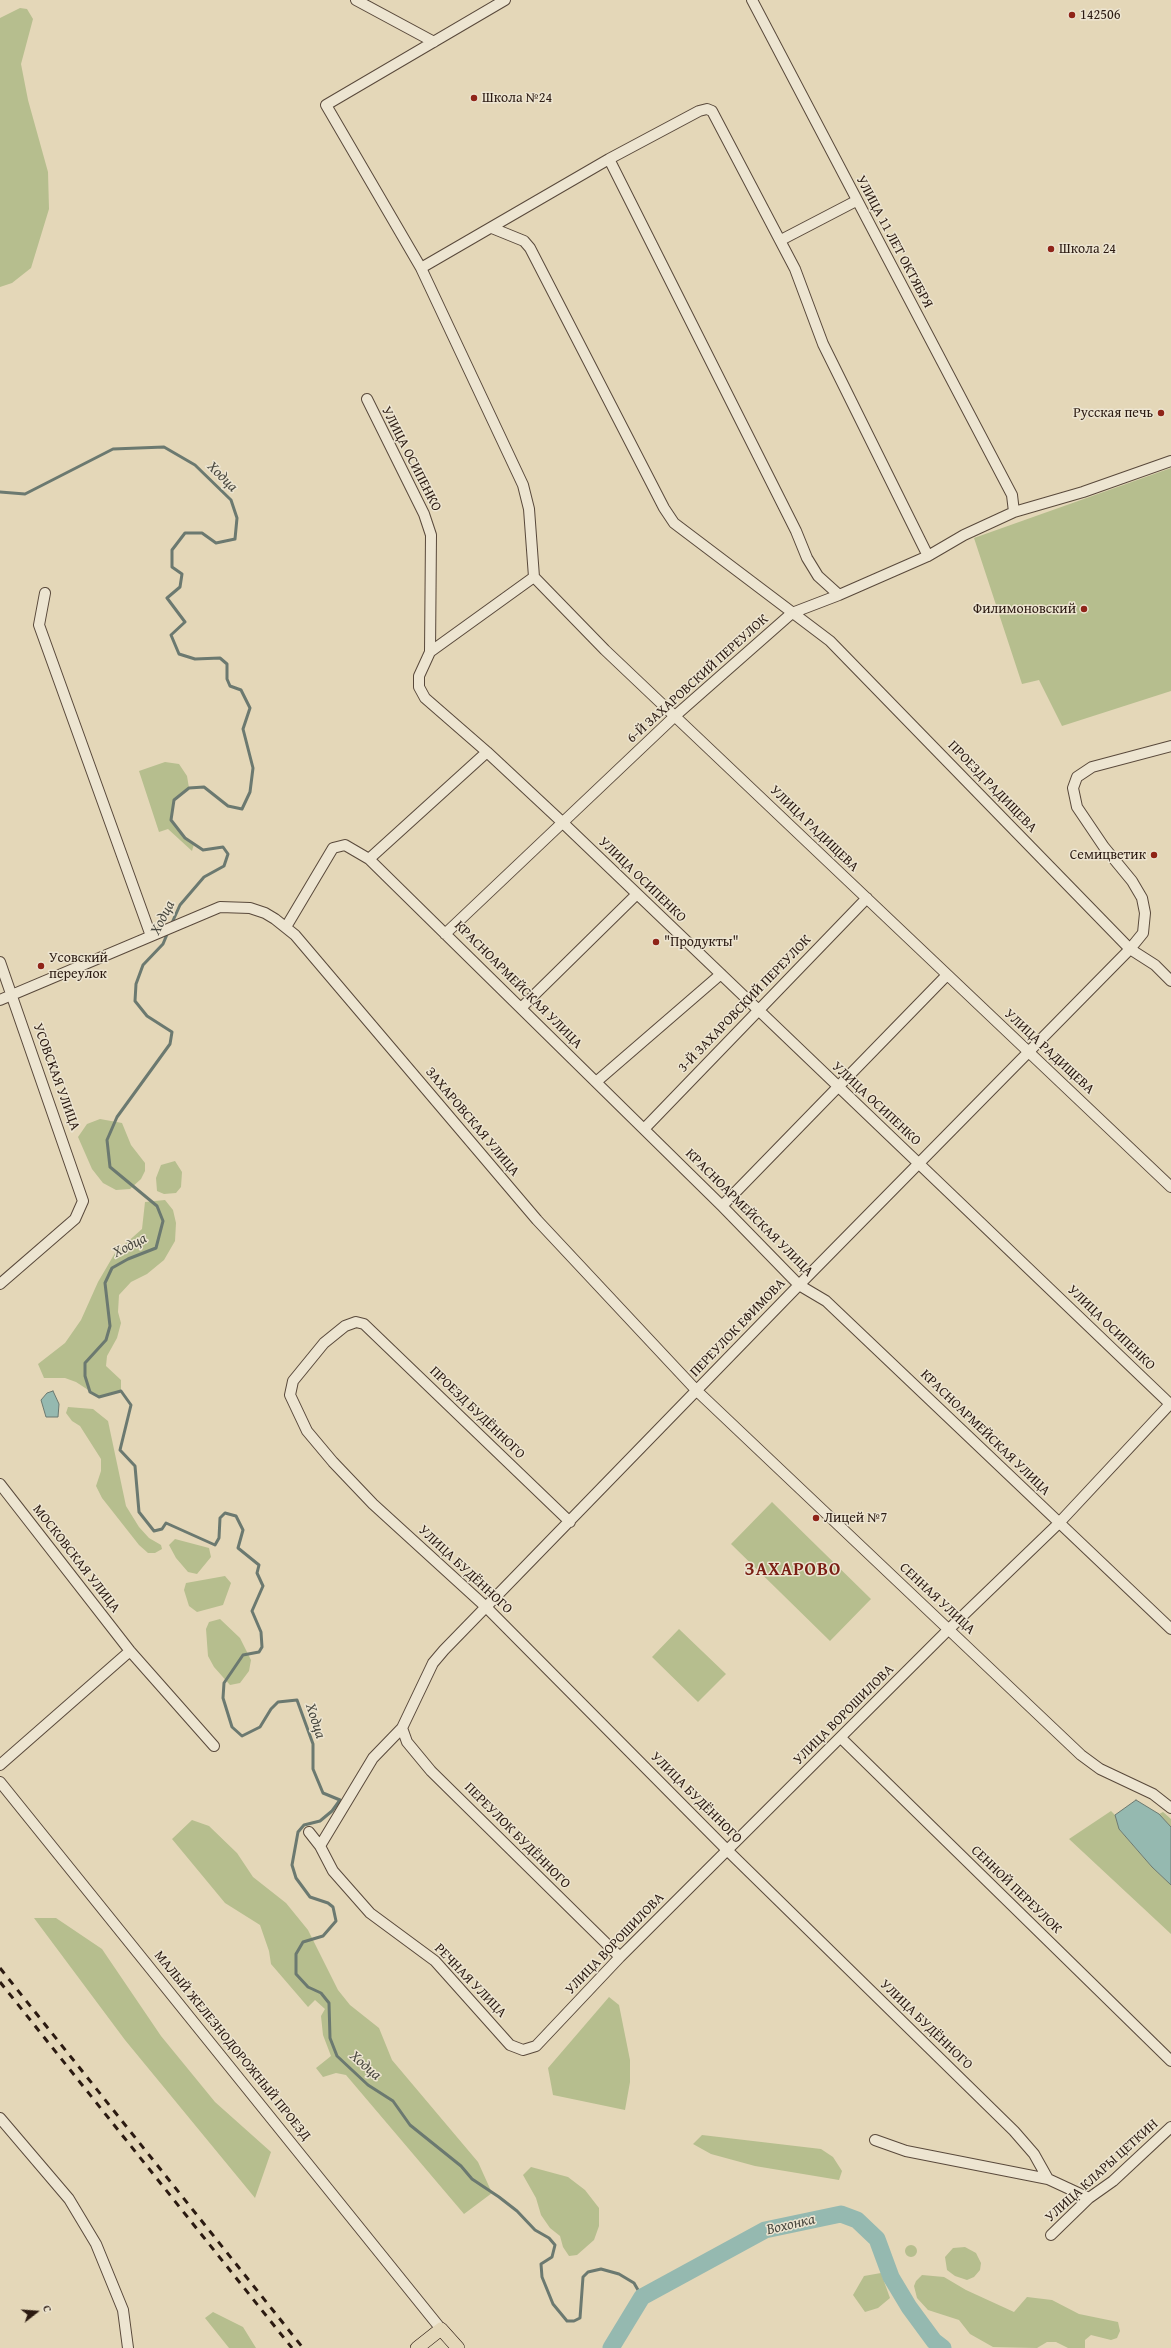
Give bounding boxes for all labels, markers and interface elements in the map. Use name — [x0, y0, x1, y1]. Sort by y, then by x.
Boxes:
place label: 142506 — [1080, 7, 1120, 23]
marker: 142506 — [1067, 10, 1077, 20]
place label: Школа №24 — [482, 90, 552, 106]
marker: Школа №24 — [469, 93, 479, 103]
street label: УЛИЦА 11 ЛЕТ ОКТЯБРЯ — [852, 173, 936, 311]
place label: Школа 24 — [1059, 241, 1116, 257]
marker: Школа 24 — [1046, 244, 1056, 254]
street label: УЛИЦА ОСИПЕНКО — [377, 404, 445, 514]
place label: Русская печь — [1073, 405, 1153, 421]
marker: Русская печь — [1156, 408, 1166, 418]
water label: Ходца — [203, 458, 241, 496]
place label: Филимоновский — [973, 601, 1076, 617]
marker: Филимоновский — [1079, 604, 1089, 614]
street label: 6-Й ЗАХАРОВСКИЙ ПЕРЕУЛОК — [624, 611, 772, 747]
street label: ПРОЕЗД РАДИЩЕВА — [944, 738, 1040, 836]
street label: УЛИЦА РАДИЩЕВА — [766, 782, 862, 876]
street label: УЛИЦА ОСИПЕНКО — [595, 834, 689, 926]
place label: Семицветик — [1070, 847, 1146, 863]
marker: Семицветик — [1149, 850, 1159, 860]
water label: Ходца — [147, 898, 179, 938]
street label: КРАСНОАРМЕЙСКАЯ УЛИЦА — [451, 918, 585, 1052]
street label: 3-Й ЗАХАРОВСКИЙ ПЕРЕУЛОК — [675, 932, 815, 1076]
place label: "Продукты" — [664, 934, 739, 950]
marker: "Продукты" — [651, 937, 661, 947]
place label: Усовский переулок — [49, 950, 108, 982]
marker: Усовский переулок — [36, 961, 46, 971]
street label: УЛИЦА РАДИЩЕВА — [1000, 1006, 1098, 1098]
street label: УСОВСКАЯ УЛИЦА — [29, 1021, 83, 1133]
street label: УЛИЦА ОСИПЕНКО — [828, 1058, 924, 1150]
street label: ЗАХАРОВСКАЯ УЛИЦА — [421, 1064, 523, 1180]
street label: КРАСНОАРМЕЙСКАЯ УЛИЦА — [682, 1146, 816, 1280]
water label: Ходца — [110, 1230, 150, 1262]
street label: ПЕРЕУЛОК ЕФИМОВА — [687, 1275, 789, 1381]
street label: УЛИЦА ОСИПЕНКО — [1064, 1282, 1158, 1374]
street label: ПРОЕЗД БУДЁННОГО — [426, 1363, 528, 1463]
street label: КРАСНОАРМЕЙСКАЯ УЛИЦА — [917, 1367, 1053, 1499]
street label: МОСКОВСКАЯ УЛИЦА — [29, 1502, 123, 1616]
place label: Лицей №7 — [824, 1510, 887, 1526]
marker: Лицей №7 — [811, 1513, 821, 1523]
street label: УЛИЦА БУДЁННОГО — [415, 1522, 515, 1618]
district label: ЗАХАРОВО — [745, 1559, 841, 1581]
street label: СЕННАЯ УЛИЦА — [896, 1560, 978, 1638]
street label: УЛИЦА ВОРОШИЛОВА — [790, 1661, 898, 1769]
water label: Ходца — [301, 1701, 329, 1741]
street label: УЛИЦА БУДЁННОГО — [647, 1749, 745, 1847]
street label: ПЕРЕУЛОК БУДЁННОГО — [460, 1779, 574, 1893]
street label: СЕННОЙ ПЕРЕУЛОК — [967, 1842, 1065, 1938]
street label: УЛИЦА ВОРОШИЛОВА — [562, 1890, 668, 1998]
street label: РЕЧНАЯ УЛИЦА — [430, 1940, 510, 2022]
street label: МАЛЫЙ ЖЕЛЕЗНОДОРОЖНЫЙ ПРОЕЗД — [150, 1948, 314, 2144]
street label: УЛИЦА БУДЁННОГО — [876, 1976, 976, 2074]
water label: Ходца — [346, 2047, 384, 2085]
street label: УЛИЦА КЛАРЫ ЦЕТКИН — [1042, 2116, 1162, 2226]
water label: Вохонка — [765, 2211, 817, 2239]
north arrow — [16, 2292, 56, 2332]
text: С — [39, 2303, 56, 2314]

